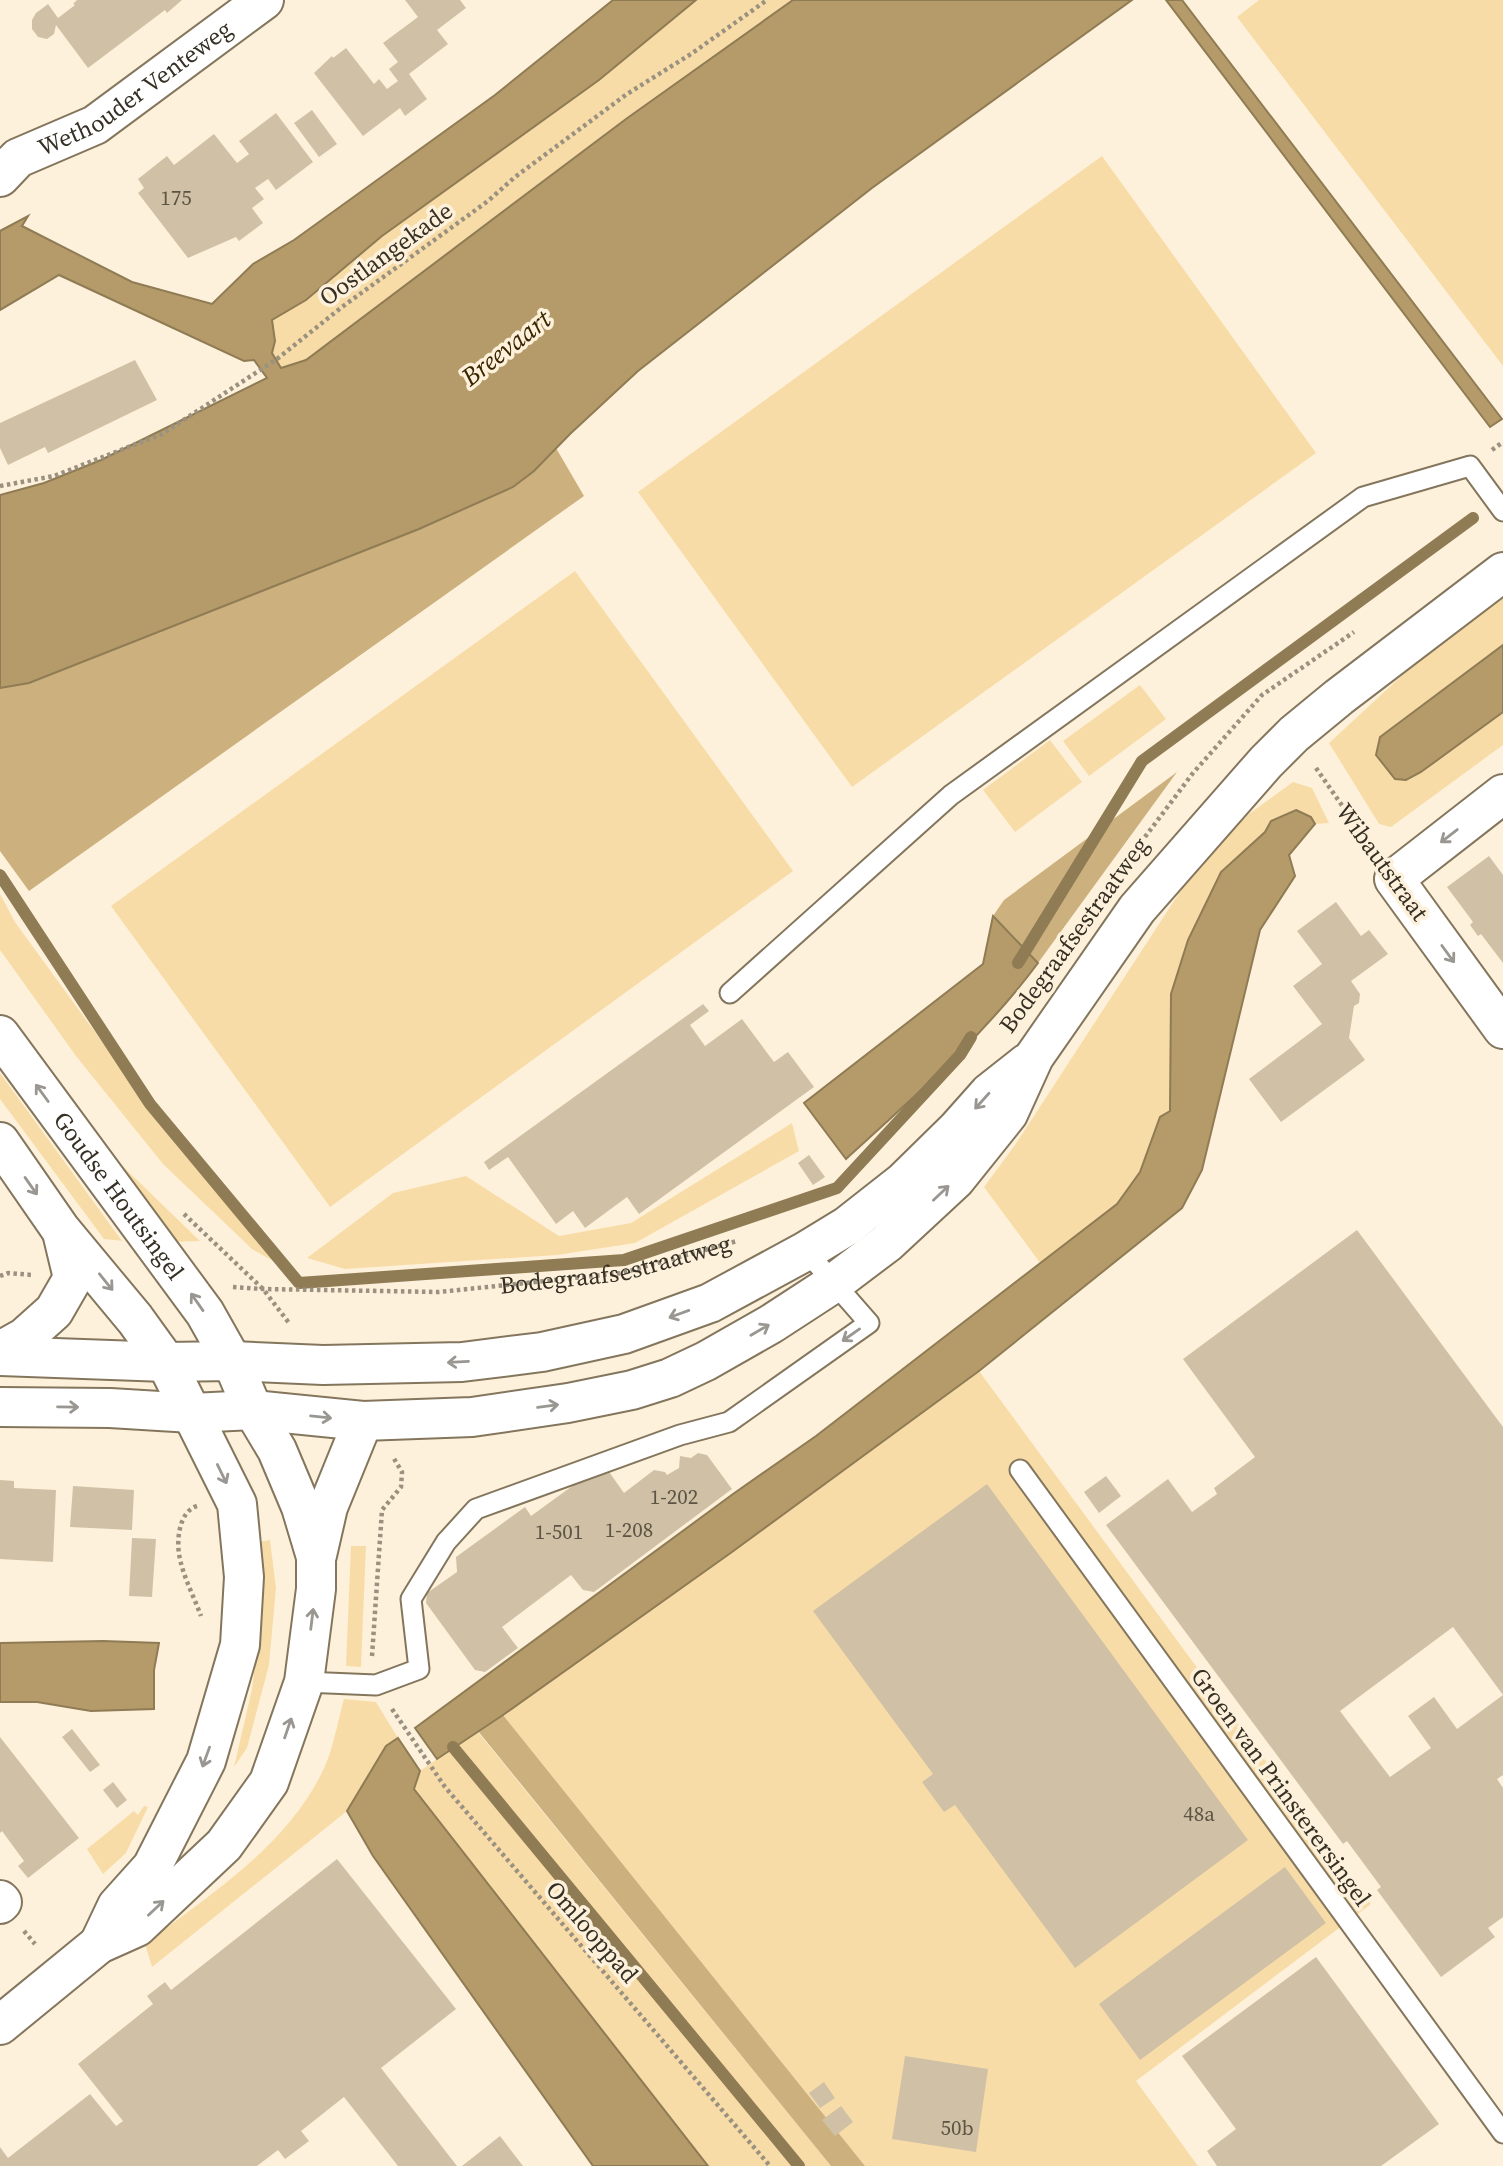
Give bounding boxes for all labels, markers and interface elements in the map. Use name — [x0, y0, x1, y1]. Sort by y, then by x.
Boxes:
street label: Wethouder Venteweg — [33, 12, 238, 164]
house number: 175 — [160, 183, 192, 212]
street label: Oostlangekade — [312, 194, 459, 313]
water label: Breevaart — [453, 301, 560, 395]
street label: Wibautstraat — [1329, 796, 1436, 927]
one-way arrow — [1440, 828, 1459, 843]
street label: Bodegraafsestraatweg — [991, 830, 1156, 1040]
one-way arrow — [1441, 944, 1456, 963]
one-way arrow — [35, 1084, 50, 1102]
one-way arrow — [974, 1092, 990, 1110]
street label: Goudse Houtsingel — [46, 1105, 192, 1287]
one-way arrow — [24, 1176, 38, 1195]
one-way arrow — [931, 1185, 949, 1202]
street label: Bodegraafsestraatweg — [498, 1226, 735, 1302]
one-way arrow — [98, 1273, 113, 1291]
one-way arrow — [190, 1293, 204, 1312]
one-way arrow — [669, 1309, 691, 1321]
one-way arrow — [750, 1323, 770, 1337]
one-way arrow — [842, 1328, 861, 1342]
one-way arrow — [447, 1356, 470, 1369]
one-way arrow — [536, 1400, 559, 1413]
one-way arrow — [56, 1401, 79, 1414]
one-way arrow — [309, 1411, 332, 1424]
one-way arrow — [215, 1463, 229, 1484]
house number: 1-202 — [650, 1482, 698, 1511]
house number: 1-208 — [605, 1515, 653, 1544]
house number: 1-501 — [535, 1517, 583, 1546]
one-way arrow — [305, 1609, 318, 1631]
street label: Groen van Prinsterersingel — [1184, 1661, 1379, 1913]
one-way arrow — [283, 1717, 295, 1739]
one-way arrow — [199, 1746, 211, 1768]
house number: 48a — [1183, 1799, 1215, 1828]
street label: Omlooppad — [539, 1874, 646, 1990]
one-way arrow — [147, 1900, 164, 1917]
house number: 50b — [940, 2113, 974, 2142]

